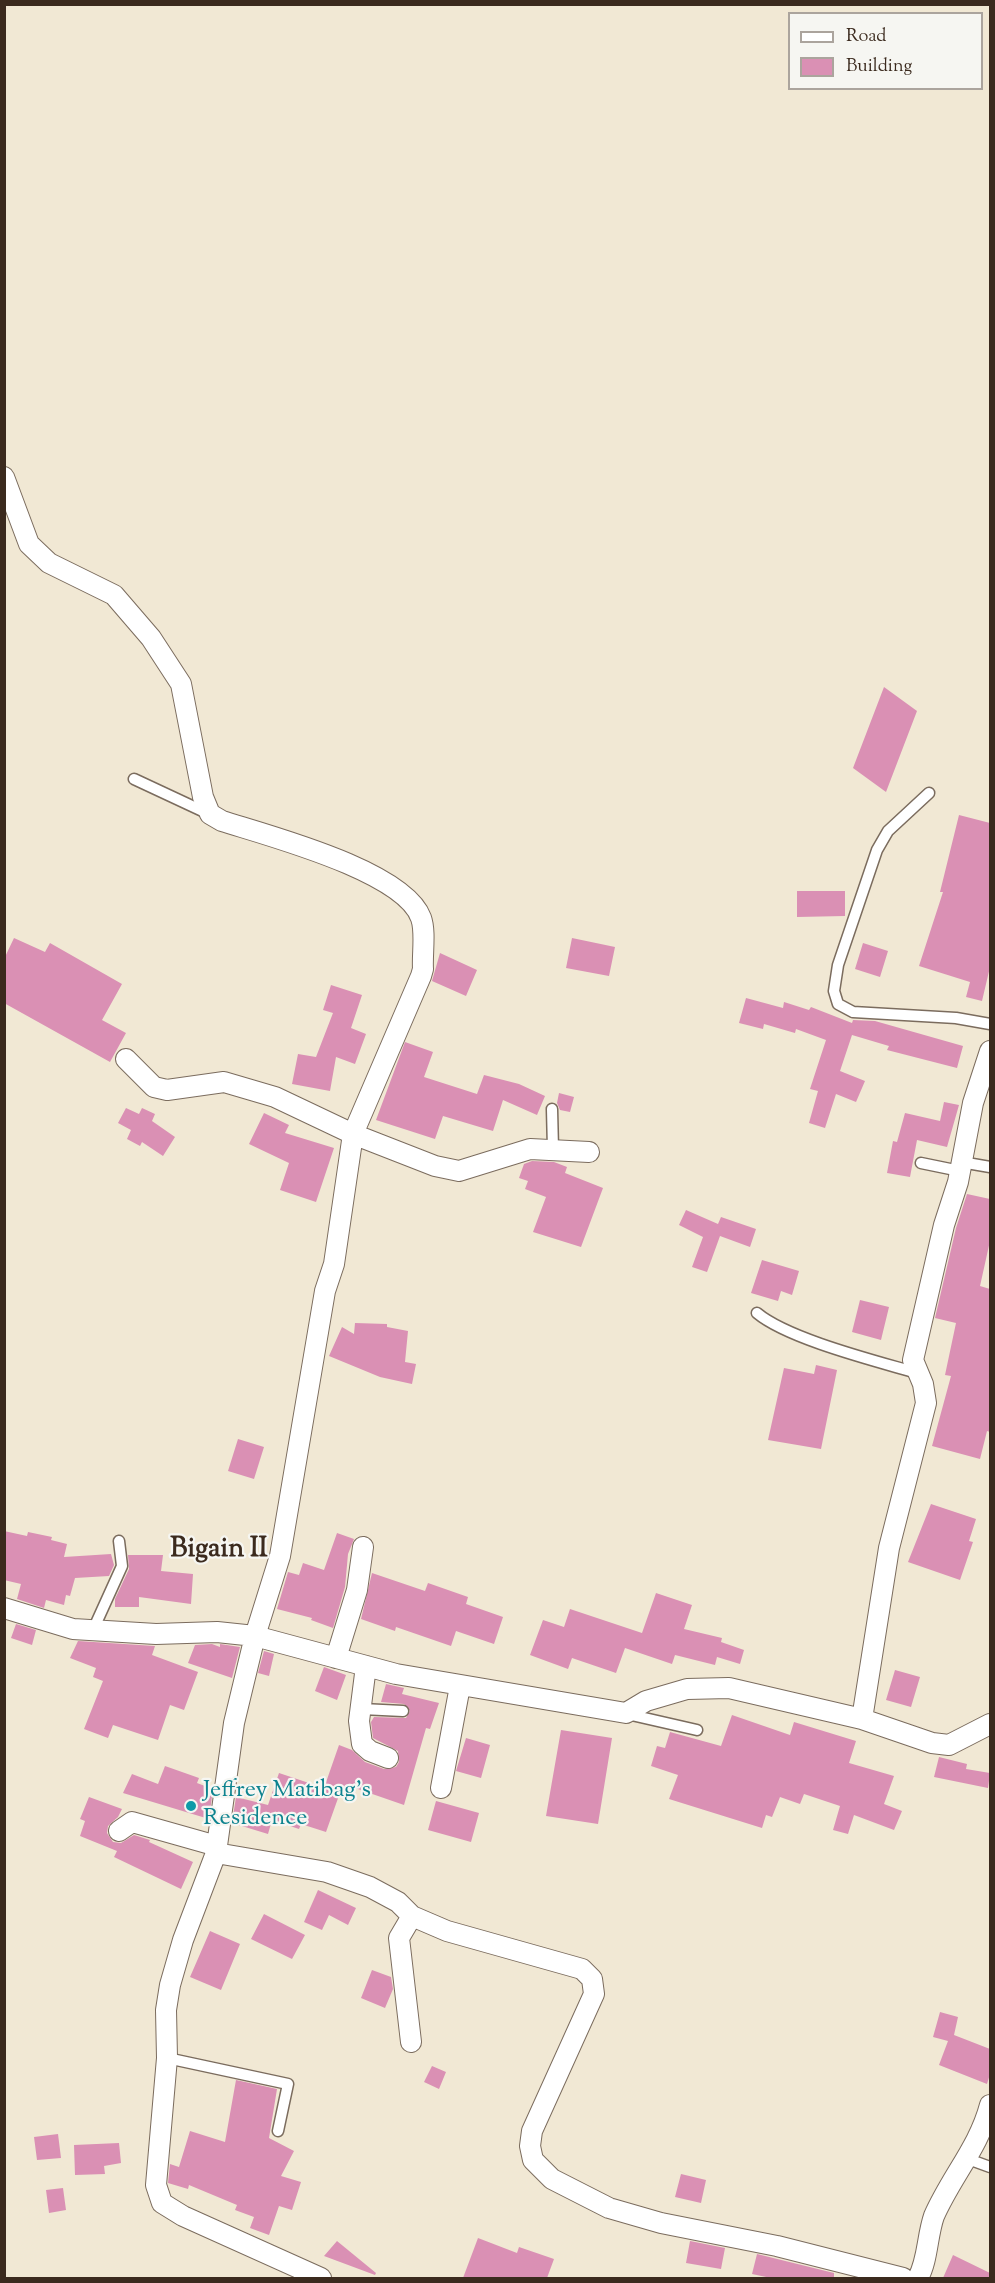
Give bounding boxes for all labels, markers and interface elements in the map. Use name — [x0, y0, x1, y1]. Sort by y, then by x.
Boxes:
legend — [788, 12, 983, 90]
text: Road — [846, 24, 886, 50]
text: Building — [846, 54, 912, 80]
district label: Bigain II — [170, 1535, 268, 1567]
place label: Jeffrey Matibag's Residence — [203, 1778, 371, 1834]
marker: Jeffrey Matibag's Residence — [184, 1799, 198, 1813]

